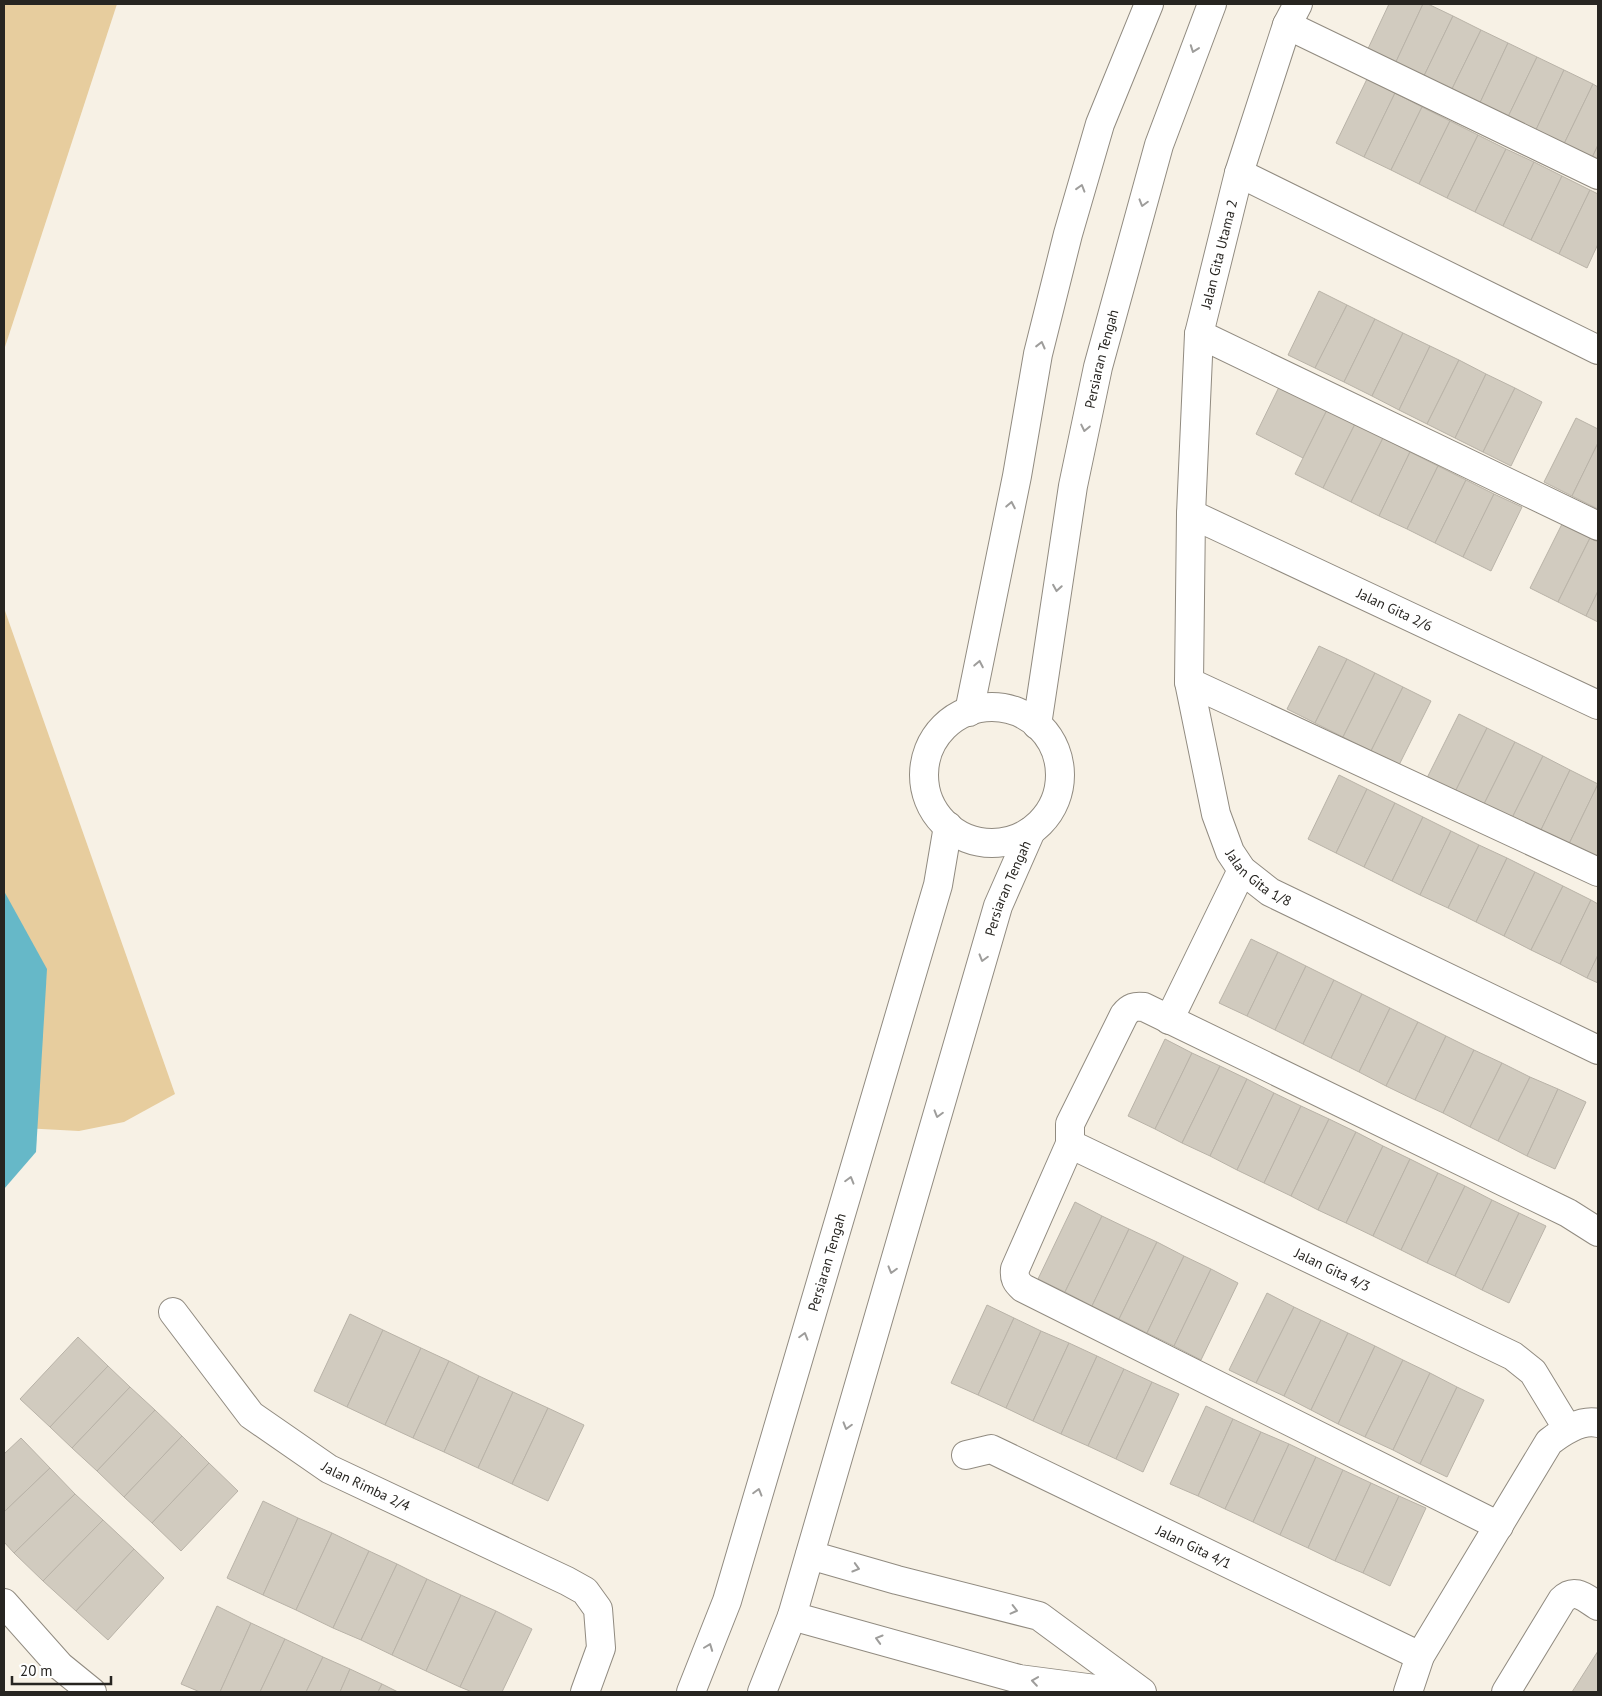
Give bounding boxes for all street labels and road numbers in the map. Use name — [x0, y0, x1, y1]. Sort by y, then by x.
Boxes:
street label: Jalan Gita Utama 2 — [1197, 198, 1241, 311]
street label: Persiaran Tengah — [1081, 307, 1122, 410]
street label: Jalan Gita 2/6 — [1353, 584, 1435, 635]
street label: Persiaran Tengah — [981, 838, 1035, 938]
street label: Jalan Gita 1/8 — [1221, 845, 1295, 910]
street label: Persiaran Tengah — [804, 1211, 850, 1313]
street label: Jalan Gita 4/3 — [1291, 1243, 1373, 1295]
street label: Jalan Rimba 2/4 — [317, 1457, 413, 1515]
street label: Jalan Gita 4/1 — [1152, 1521, 1235, 1573]

